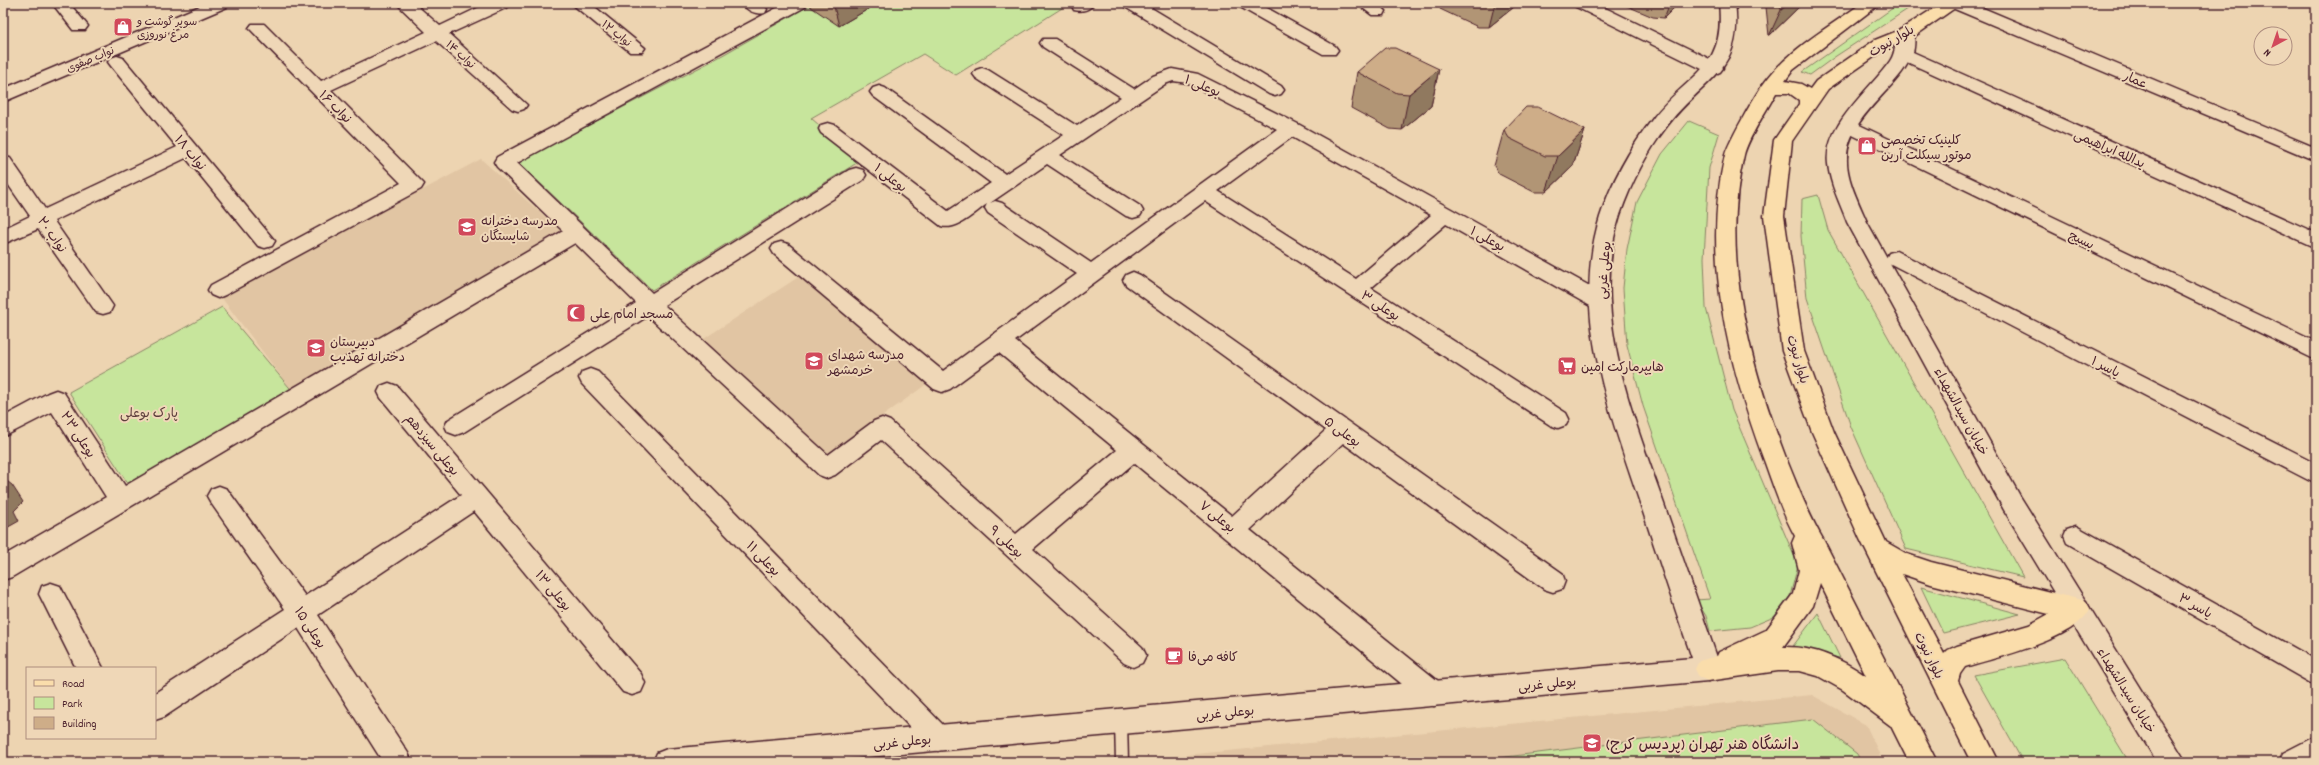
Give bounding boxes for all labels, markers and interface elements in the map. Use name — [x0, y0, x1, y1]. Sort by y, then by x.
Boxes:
place label: سوپر گوشت و مرغ نوروزی — [136, 15, 197, 44]
shop icon: سوپر گوشت و مرغ نوروزی — [112, 16, 134, 38]
street label: نواب ۱۲ — [597, 17, 634, 52]
street label: بلوار نبوت — [1866, 21, 1919, 63]
north arrow — [2253, 26, 2293, 66]
street label: نواب ۱۴ — [441, 38, 478, 73]
street label: نواب صفوی — [64, 44, 117, 78]
text: N — [2260, 44, 2275, 60]
street label: عمار — [2119, 67, 2150, 95]
street label: بوعلی ۱ — [1181, 71, 1223, 103]
street label: نواب ۱۶ — [313, 87, 355, 129]
street label: یدالله ابراهیمی — [2070, 126, 2148, 174]
street label: نواب ۱۸ — [169, 132, 210, 175]
place label: کلینیک تخصصی موتور سیکلت آرین — [1881, 132, 1971, 166]
shop icon: کلینیک تخصصی موتور سیکلت آرین — [1856, 135, 1878, 157]
street label: بوعلی ۱ — [869, 160, 910, 198]
street label: نواب ۲۰ — [32, 213, 70, 257]
place label: مدرسه دخترانه شایستگان — [481, 213, 558, 247]
school or university icon: مدرسه دخترانه شایستگان — [456, 216, 478, 238]
street label: بوعلی ۱ — [1466, 223, 1508, 258]
street label: بسیج — [2065, 227, 2097, 256]
street label: بوعلی غربی — [1593, 240, 1617, 300]
street label: بوعلی ۳ — [1356, 287, 1403, 327]
mosque icon: مسجد امام علی — [565, 302, 587, 324]
place label: مسجد امام علی — [590, 306, 673, 325]
street label: بلوار نبوت — [1781, 333, 1813, 386]
place label: دبیرستان دخترانه تهذیب — [330, 334, 405, 368]
school or university icon: دبیرستان دخترانه تهذیب — [305, 337, 327, 359]
place label: مدرسه شهدای خرمشهر — [827, 347, 904, 381]
school or university icon: مدرسه شهدای خرمشهر — [803, 350, 825, 372]
street label: یاسر ۱ — [2087, 353, 2123, 384]
supermarket icon: هایپرمارکت امین — [1556, 355, 1578, 377]
place label: هایپرمارکت امین — [1581, 359, 1664, 378]
street label: خیابان سیدالشهداء — [1928, 365, 1992, 460]
park label: پارک بوعلی — [120, 405, 178, 424]
street label: بوعلی ۲۳ — [55, 408, 99, 462]
street label: بوعلی سیزدهم — [399, 410, 463, 481]
street label: بوعلی ۵ — [1319, 413, 1364, 453]
street label: بوعلی ۷ — [1194, 497, 1239, 539]
street label: بوعلی ۹ — [984, 522, 1027, 564]
street label: بوعلی ۱۱ — [741, 538, 784, 582]
street label: بوعلی ۱۳ — [529, 567, 575, 616]
street label: یاسر ۳ — [2174, 590, 2215, 624]
street label: بوعلی ۱۵ — [288, 604, 330, 653]
street label: بلوار نبوت — [1908, 629, 1947, 683]
cafe icon: کافه می‌فا — [1163, 645, 1185, 667]
street label: خیابان سیدالشهداء — [2091, 645, 2159, 738]
place label: کافه می‌فا — [1188, 649, 1238, 668]
legend — [26, 667, 156, 739]
street label: بوعلی غربی — [1517, 673, 1577, 697]
text: Road — [62, 676, 84, 693]
text: Park — [62, 696, 83, 713]
street label: بوعلی غربی — [1195, 702, 1255, 726]
text: Building — [62, 716, 97, 733]
street label: بوعلی غربی — [872, 731, 932, 755]
school or university icon: دانشگاه هنر تهران (پردیس کرج) — [1581, 732, 1603, 754]
place label: دانشگاه هنر تهران (پردیس کرج) — [1606, 734, 1799, 757]

